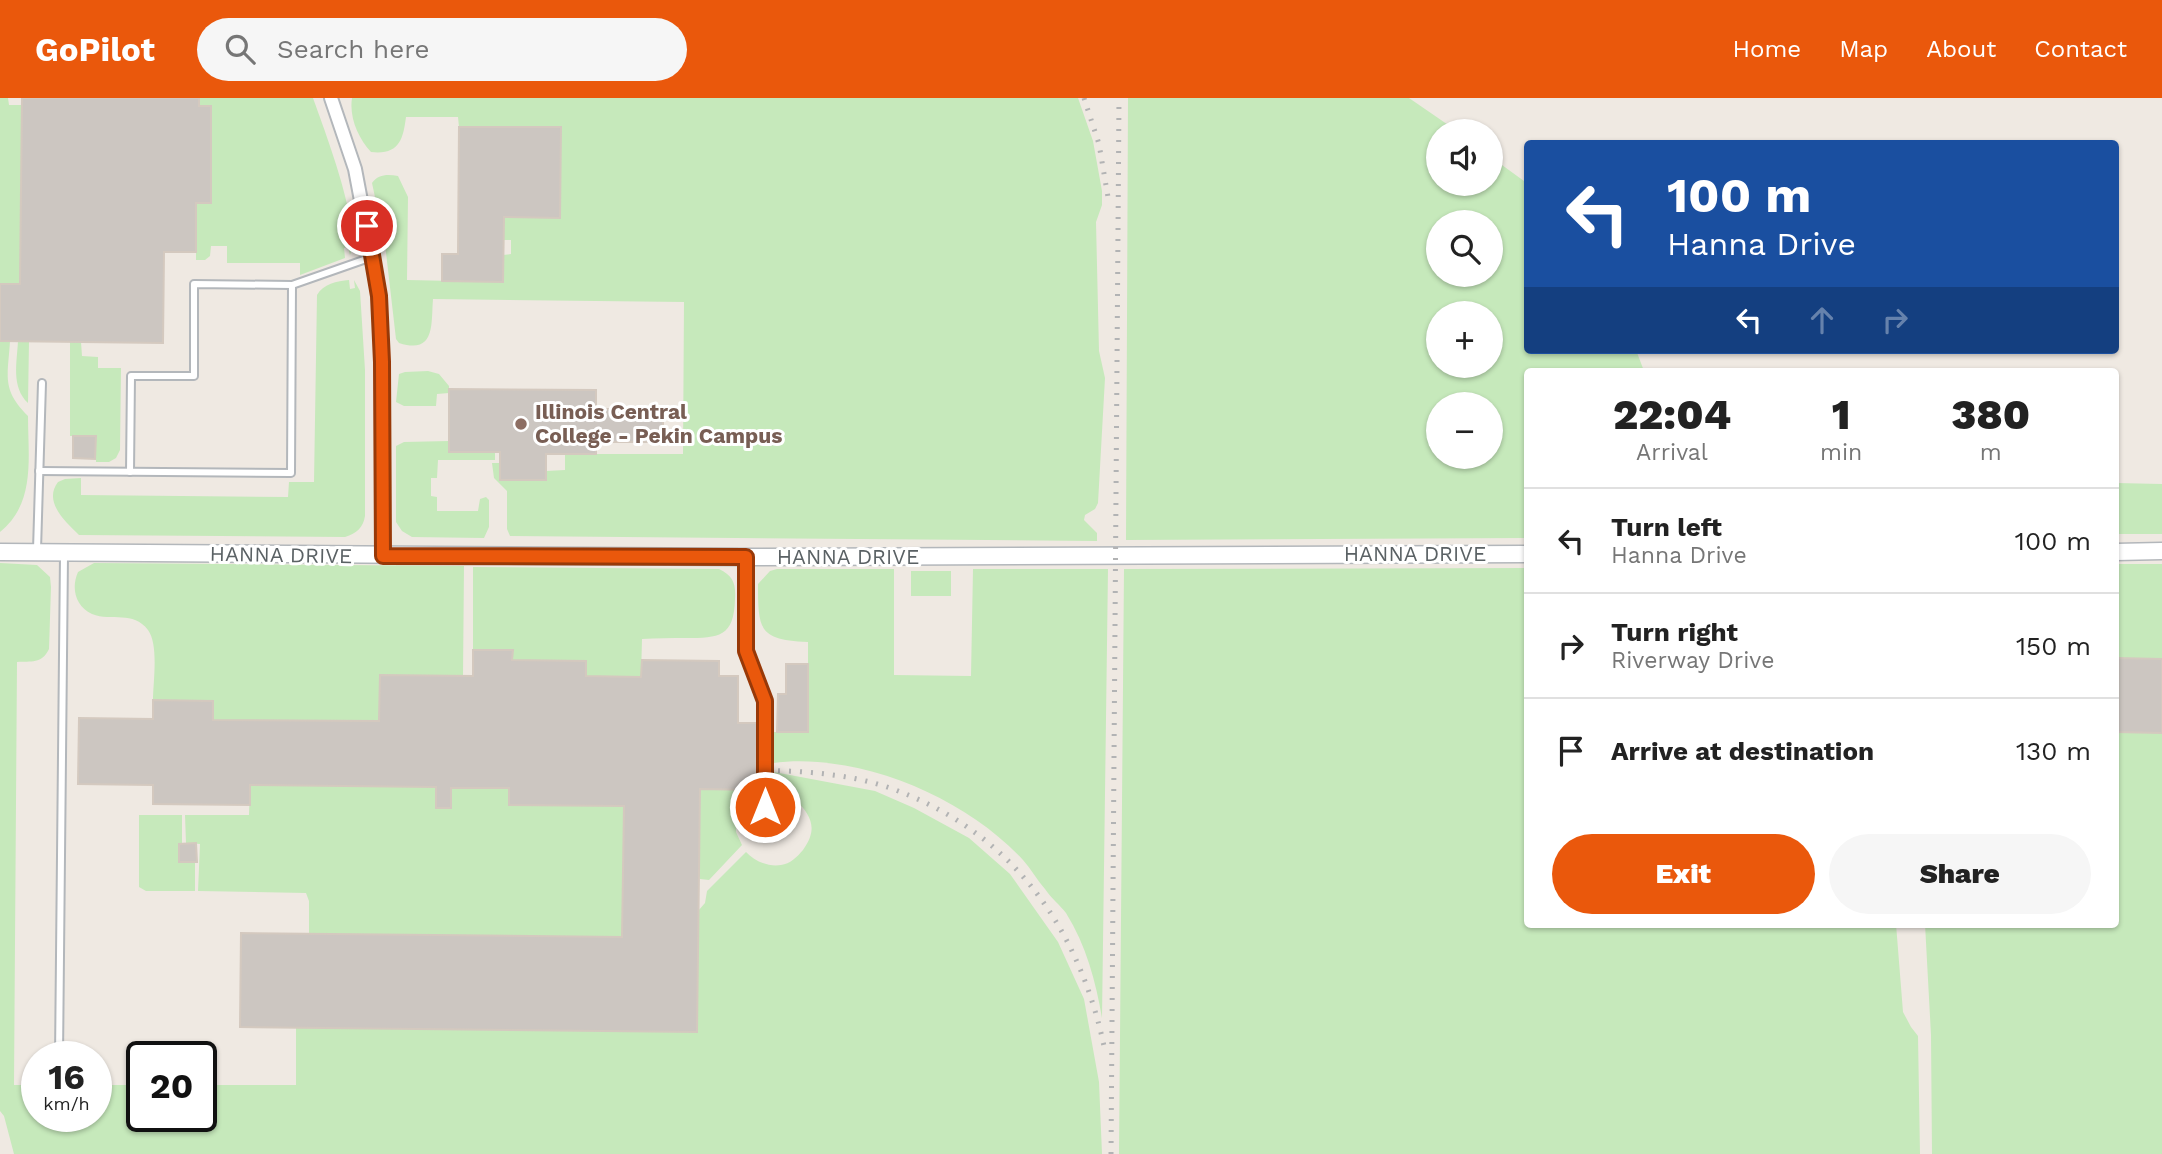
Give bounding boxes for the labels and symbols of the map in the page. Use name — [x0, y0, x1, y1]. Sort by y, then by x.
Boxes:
pin — [337, 196, 397, 256]
place label: Illinois Central College - Pekin Campus — [535, 399, 782, 448]
marker: Illinois Central College - Pekin Campus — [513, 416, 529, 432]
street label: HANNA DRIVE — [209, 541, 353, 568]
street label: HANNA DRIVE — [1344, 541, 1486, 566]
street label: HANNA DRIVE — [777, 544, 919, 569]
position arrow — [728, 770, 802, 844]
speed limit sign: 20 — [126, 1041, 217, 1132]

